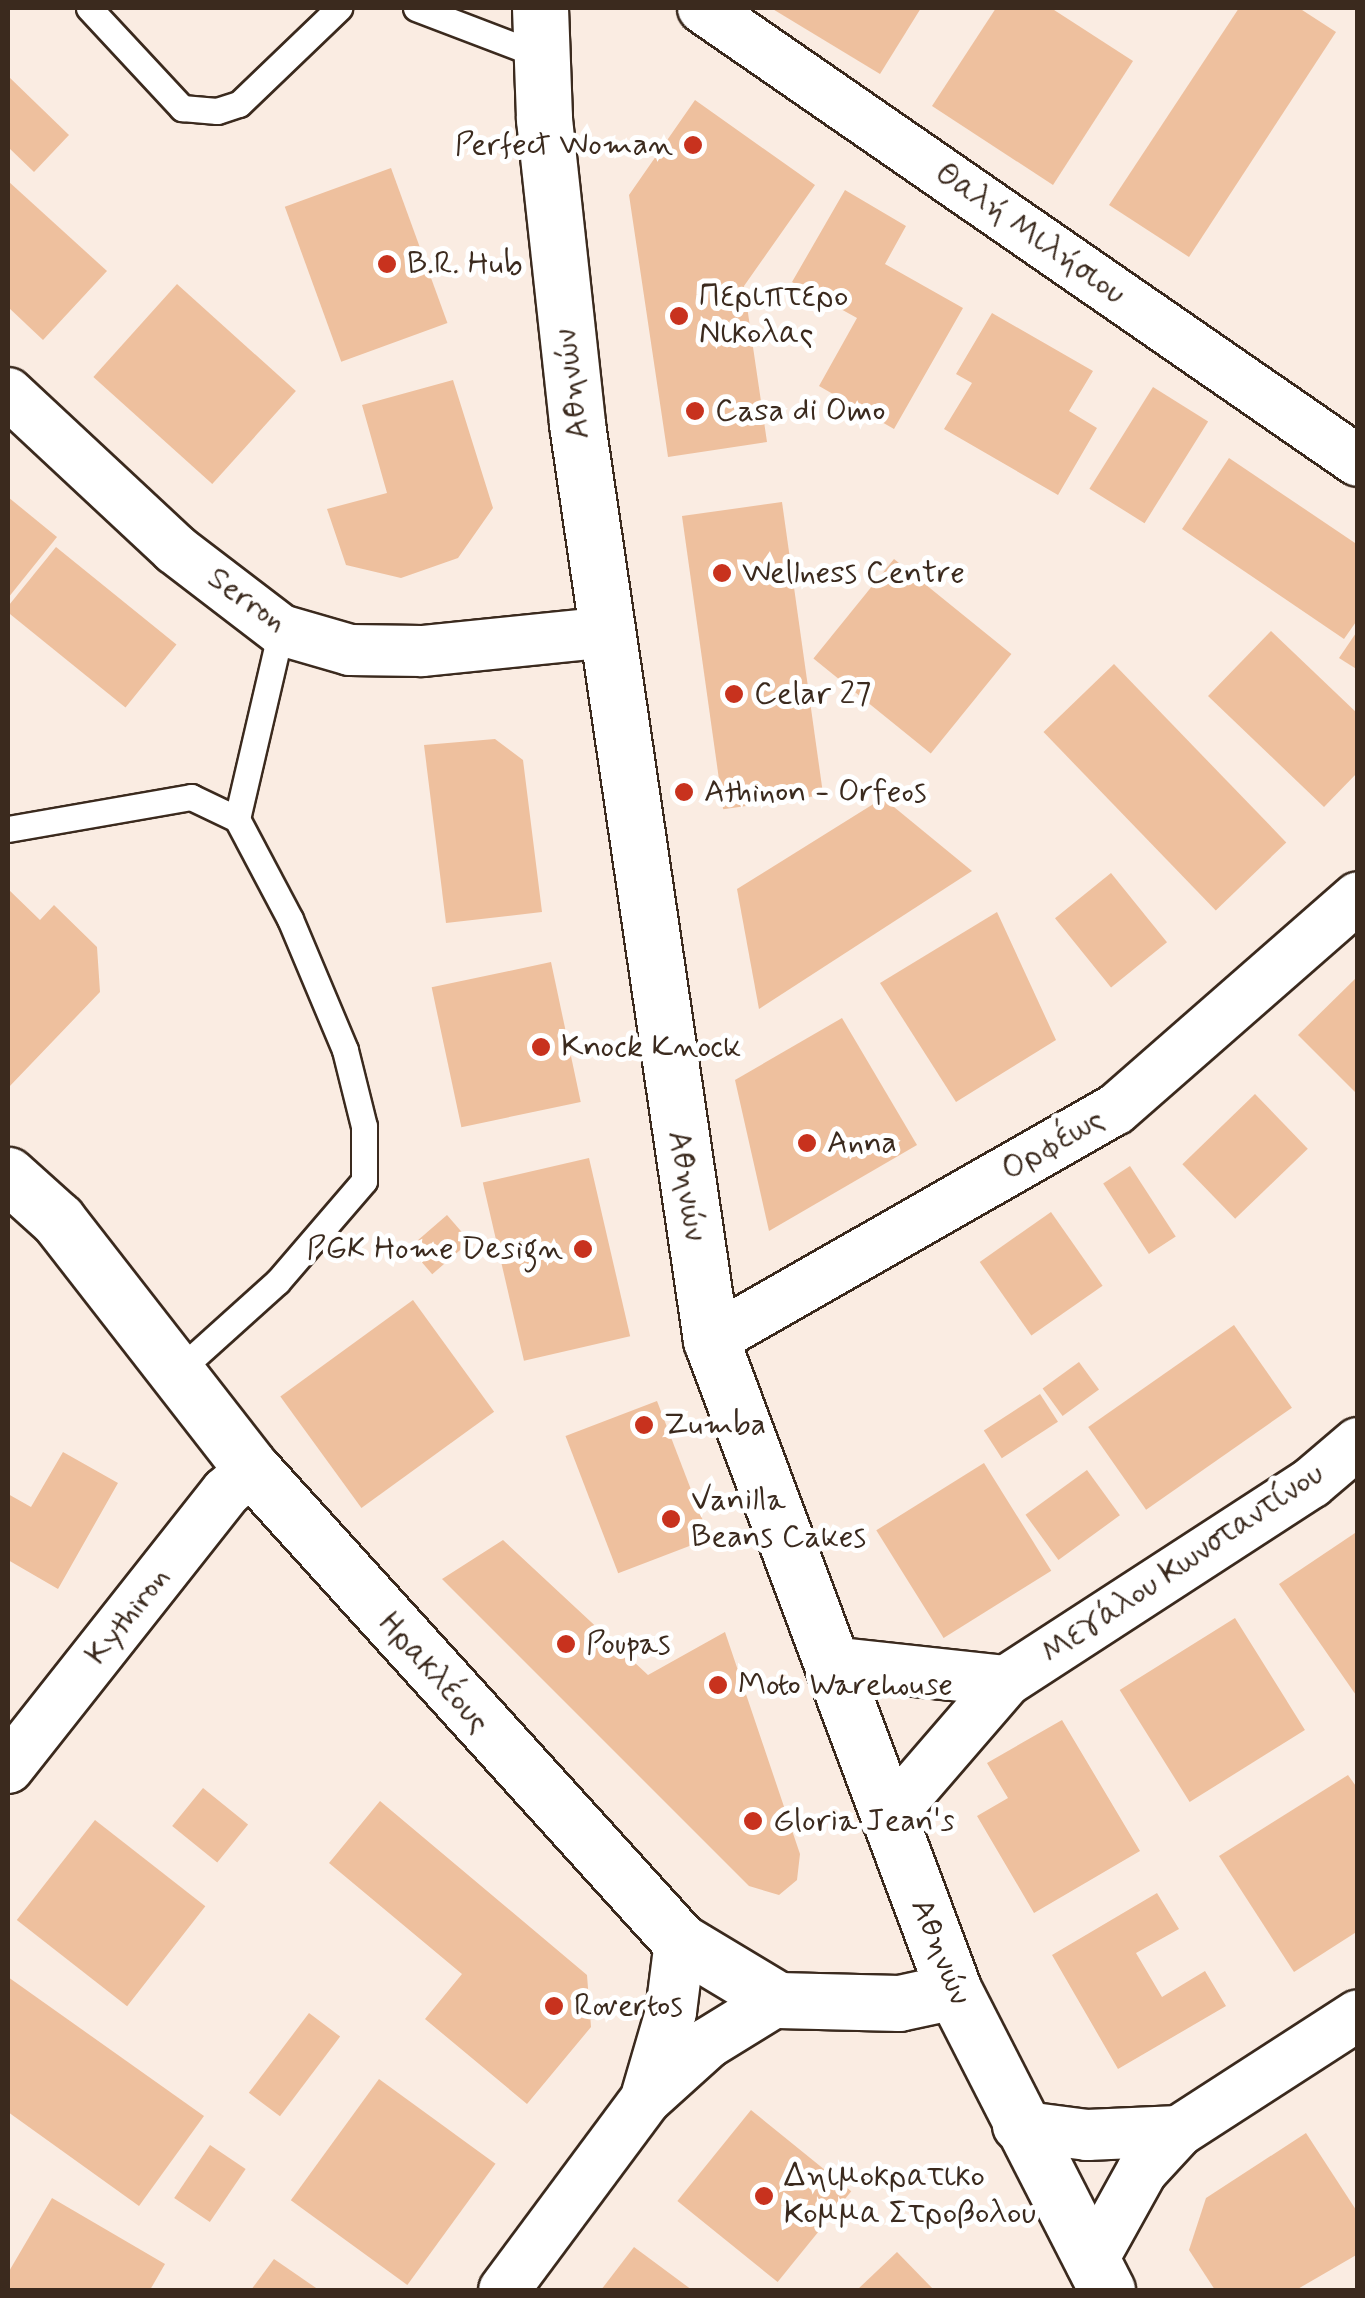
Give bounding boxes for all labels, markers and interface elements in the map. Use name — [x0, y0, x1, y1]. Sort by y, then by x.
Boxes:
place label: Perfect Woman — [455, 126, 673, 164]
marker: Perfect Woman — [682, 134, 704, 156]
street label: Θαλή Μιλήσιου — [928, 154, 1132, 314]
place label: B.R. Hub — [407, 245, 523, 283]
marker: B.R. Hub — [376, 253, 398, 275]
place label: Περιπτερο Νικολας — [699, 279, 848, 354]
marker: Περιπτερο Νικολας — [668, 305, 690, 327]
street label: Αθηνών — [547, 326, 599, 442]
place label: Casa di Omo — [715, 392, 883, 430]
marker: Casa di Omo — [684, 400, 706, 422]
place label: Wellness Centre — [742, 554, 965, 592]
street label: Serron — [200, 559, 294, 641]
marker: Wellness Centre — [711, 562, 733, 584]
place label: Celar 27 — [754, 675, 871, 713]
marker: Celar 27 — [723, 683, 745, 705]
place label: Athinon - Orfeos — [704, 773, 926, 811]
marker: Athinon - Orfeos — [673, 781, 695, 803]
place label: Knock Knock — [561, 1028, 734, 1066]
marker: Knock Knock — [530, 1036, 552, 1058]
street label: Ορφέως — [995, 1100, 1111, 1190]
place label: Anna — [827, 1124, 897, 1162]
street label: Αθηνών — [658, 1128, 714, 1244]
marker: Anna — [796, 1132, 818, 1154]
place label: PGK Home Design — [317, 1230, 563, 1268]
marker: PGK Home Design — [572, 1238, 594, 1260]
place label: Zumba — [664, 1406, 766, 1444]
marker: Zumba — [633, 1414, 655, 1436]
street label: Μεγάλου Κωνσταντίνου — [1035, 1455, 1331, 1673]
place label: Vanilla Beans Cakes — [691, 1482, 866, 1557]
marker: Vanilla Beans Cakes — [660, 1508, 682, 1530]
street label: Kythiron — [78, 1559, 178, 1673]
street label: Ηρακλέους — [369, 1605, 497, 1741]
place label: Poupas — [586, 1625, 671, 1663]
marker: Poupas — [555, 1633, 577, 1655]
place label: Moto Warehouse — [738, 1666, 954, 1704]
marker: Moto Warehouse — [707, 1674, 729, 1696]
place label: Gloria Jean's — [773, 1802, 955, 1840]
marker: Gloria Jean's — [742, 1810, 764, 1832]
street label: Αθηνών — [901, 1893, 979, 2011]
place label: Rovertos — [574, 1987, 683, 2025]
marker: Rovertos — [543, 1995, 565, 2017]
place label: Δηιμοκρατικο Κομμα Στροβολου — [784, 2159, 1036, 2234]
marker: Δηιμοκρατικο Κομμα Στροβολου — [753, 2185, 775, 2207]

